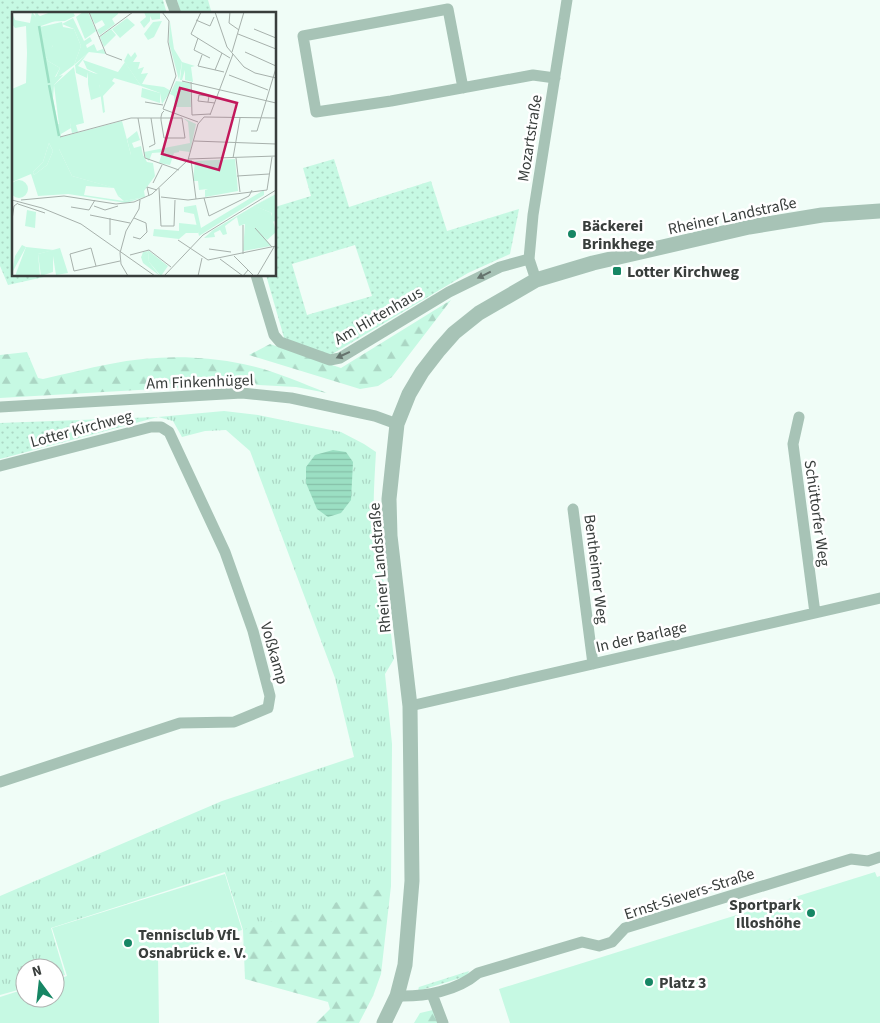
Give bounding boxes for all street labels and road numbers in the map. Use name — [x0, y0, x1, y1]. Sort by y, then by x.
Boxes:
street label: Mozartstraße — [512, 93, 548, 183]
street label: Rheiner Landstraße — [666, 192, 799, 240]
street label: Am Hirtenhaus — [330, 281, 427, 350]
street label: Am Finkenhügel — [146, 369, 254, 395]
street label: Lotter Kirchweg — [28, 405, 135, 453]
street label: Schüttorfer Weg — [799, 458, 835, 568]
street label: Rheiner Landstraße — [363, 502, 397, 634]
street label: Bentheimer Weg — [578, 513, 614, 625]
street label: In der Barlage — [594, 616, 689, 658]
street label: Voßkamp — [255, 620, 293, 687]
street label: Ernst-Sievers-Straße — [621, 863, 757, 925]

